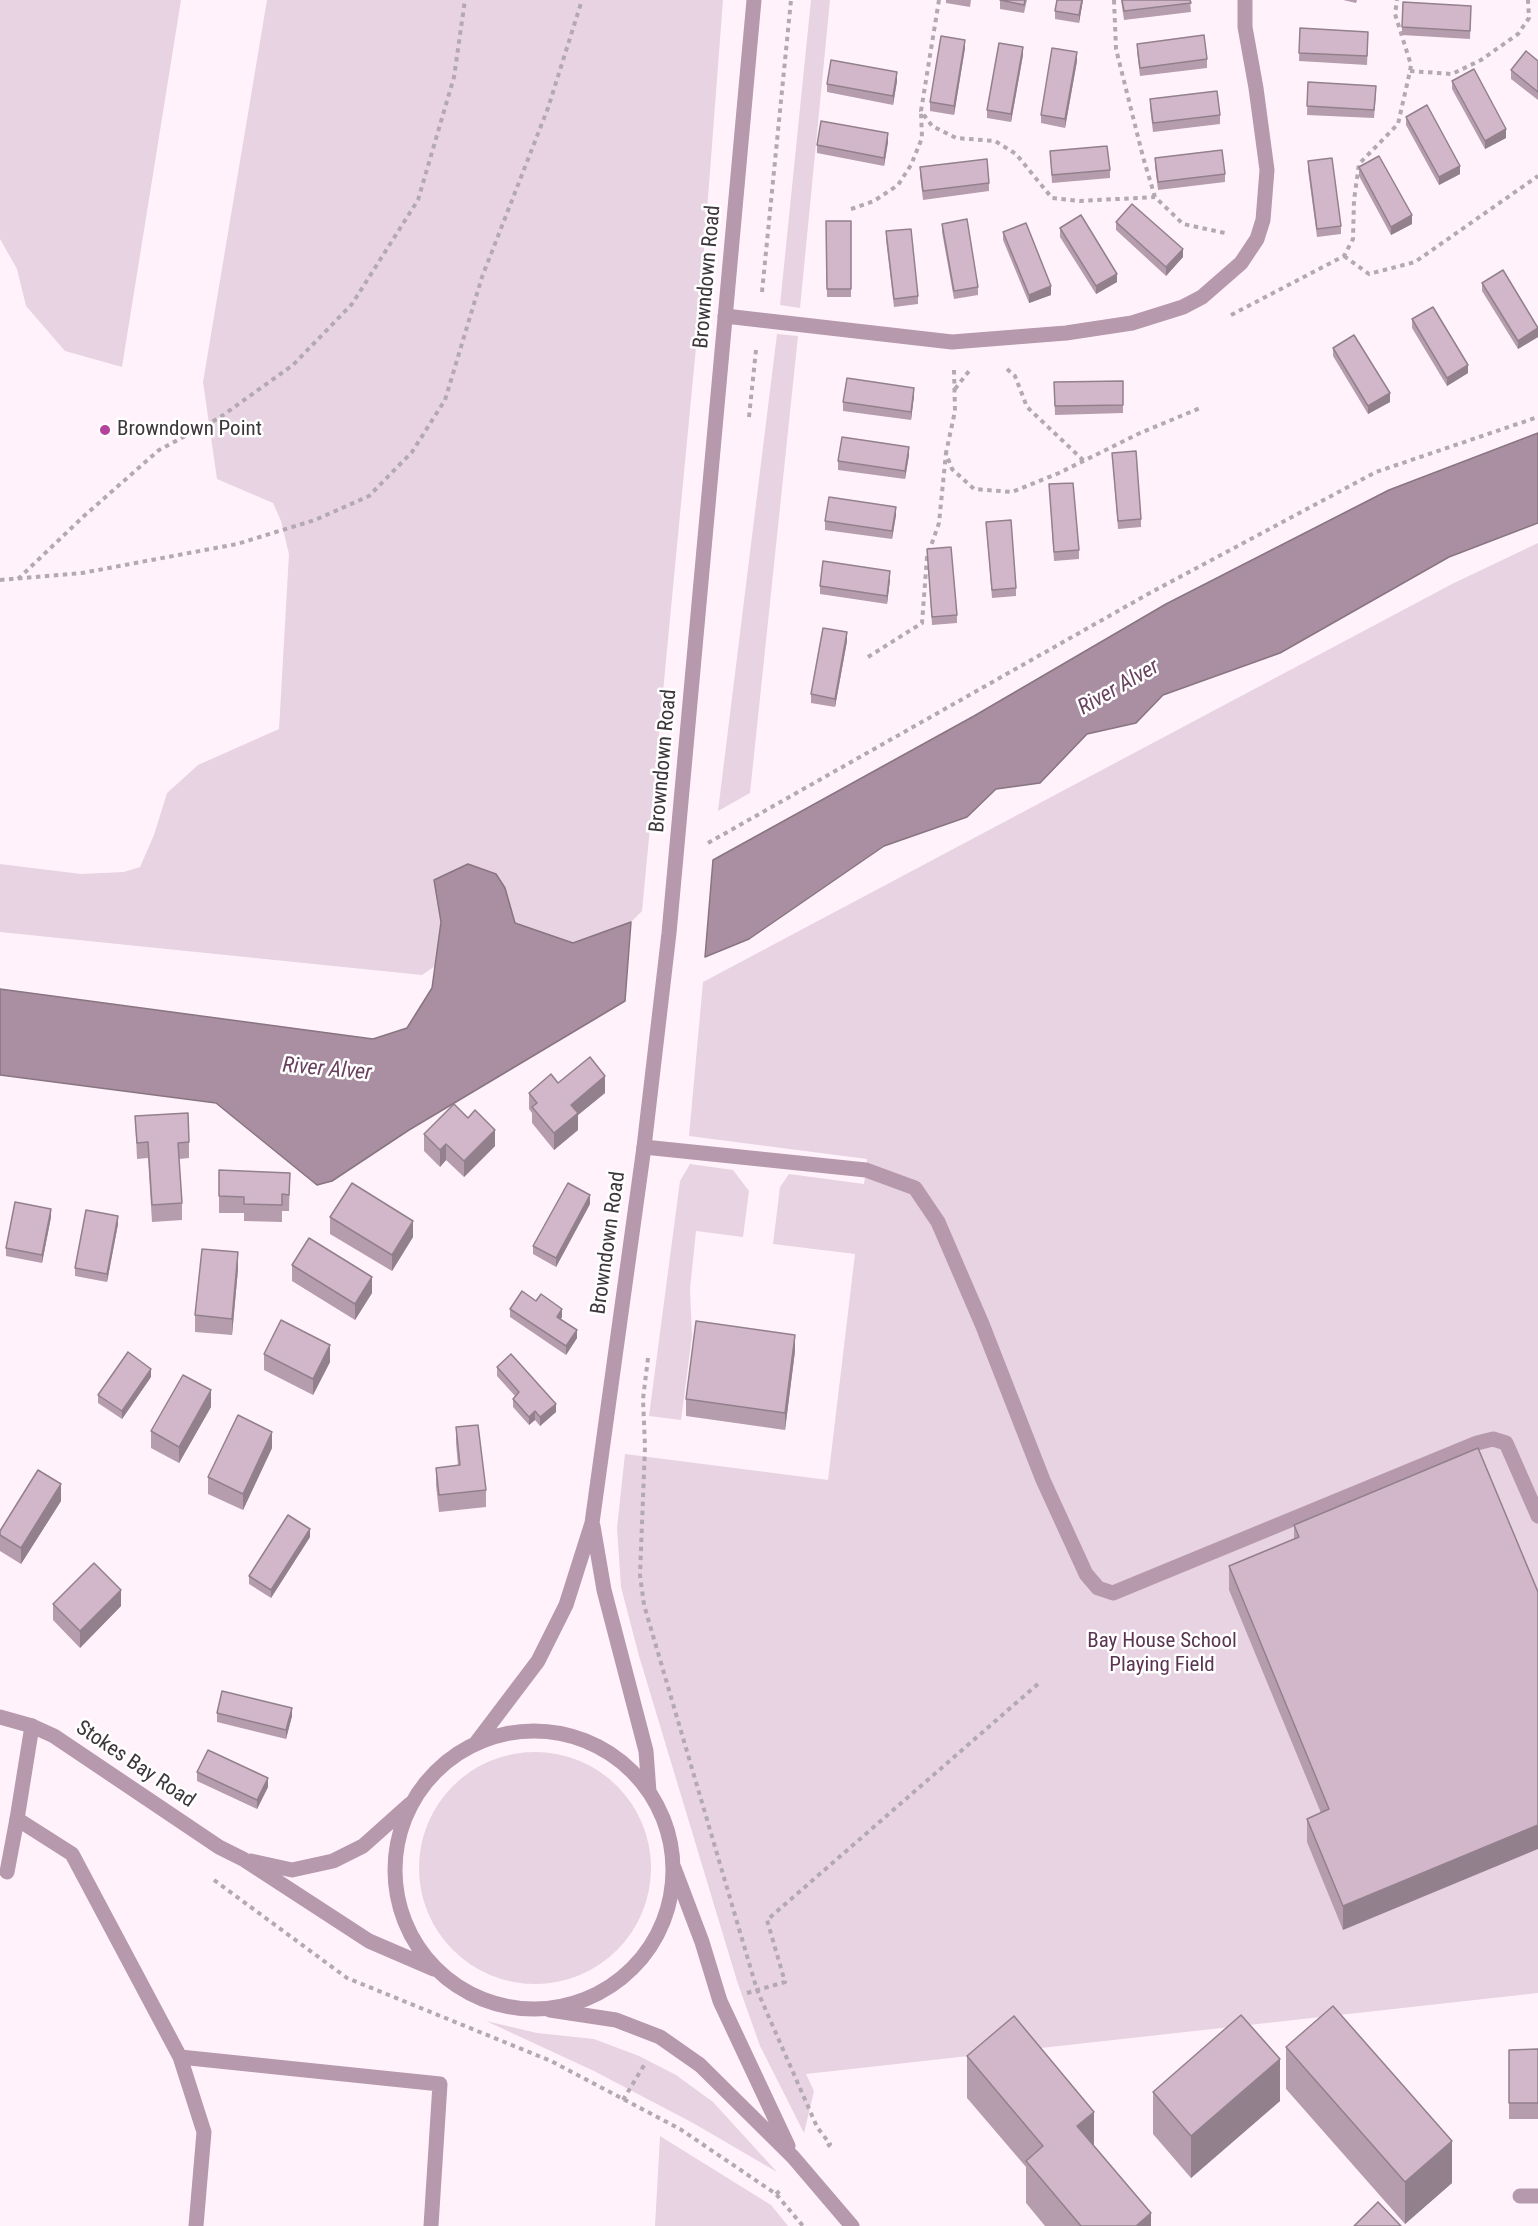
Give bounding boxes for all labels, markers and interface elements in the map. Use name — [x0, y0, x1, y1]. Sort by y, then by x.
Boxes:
street label: Browndown Road — [689, 204, 727, 350]
place label: Browndown Point — [117, 417, 262, 443]
marker: Browndown Point — [98, 423, 112, 437]
water label: River Alver — [1074, 654, 1164, 722]
street label: Browndown Road — [645, 688, 683, 834]
water label: River Alver — [281, 1053, 373, 1087]
street label: Browndown Road — [587, 1170, 631, 1316]
park label: Bay House School Playing Field — [1087, 1629, 1237, 1679]
street label: Stokes Bay Road — [71, 1716, 199, 1814]

